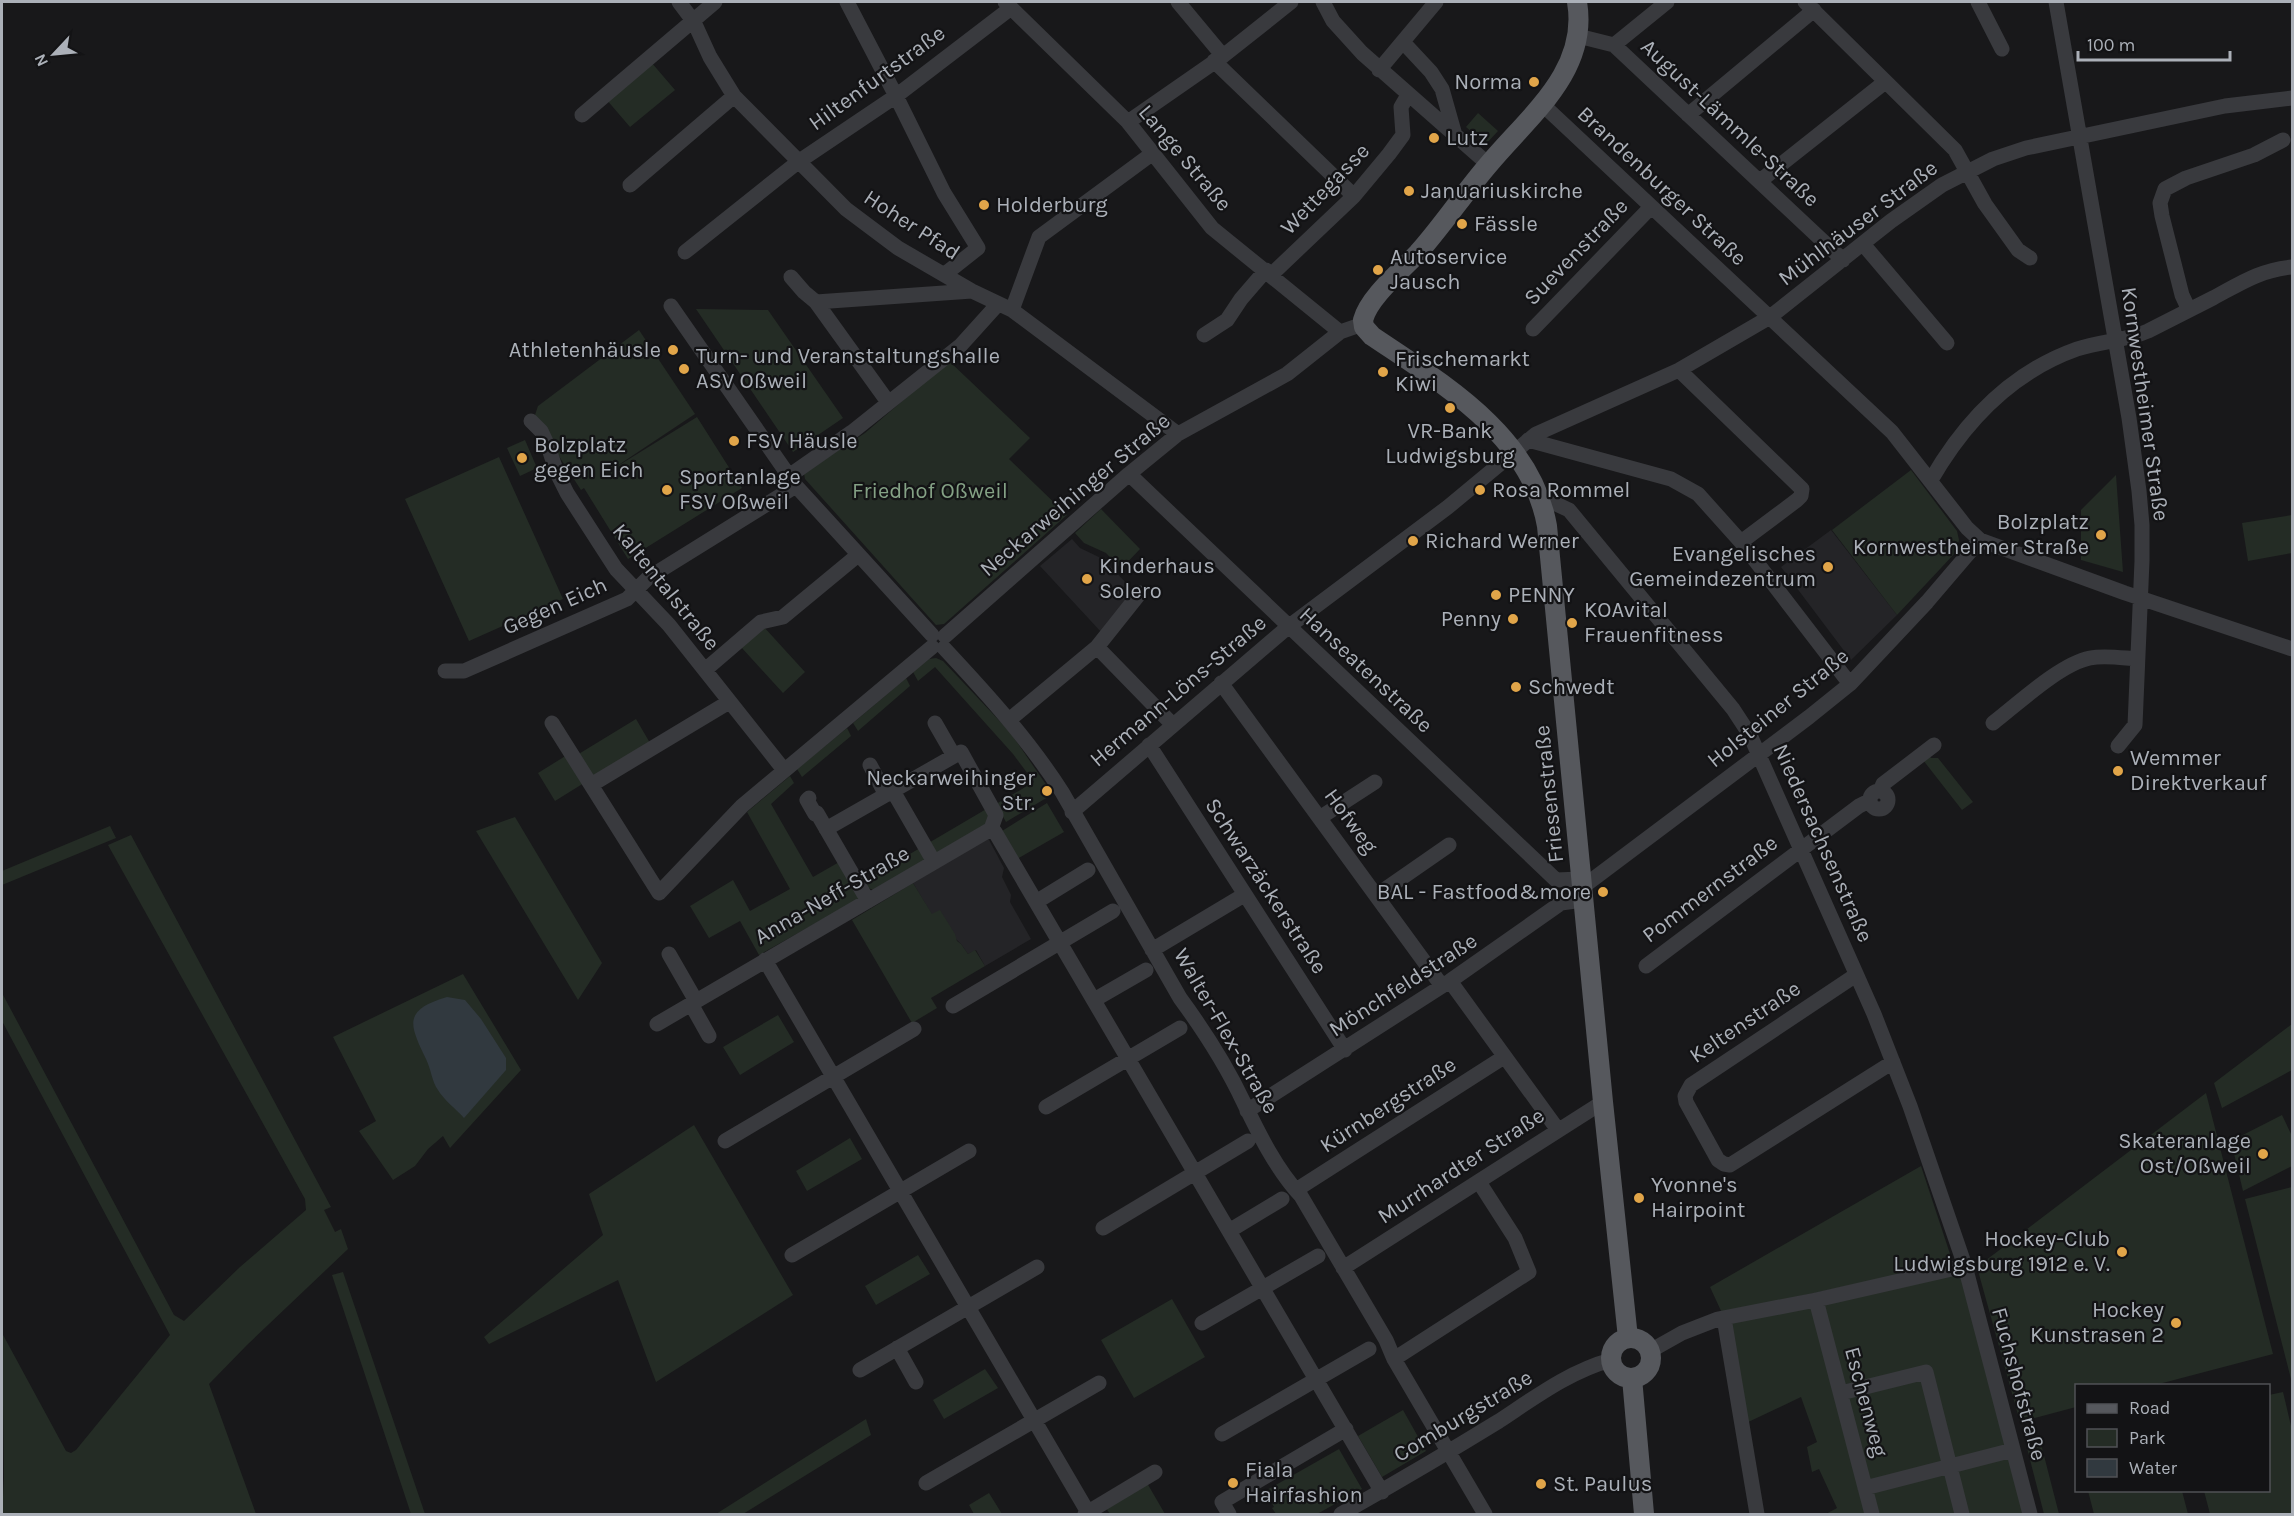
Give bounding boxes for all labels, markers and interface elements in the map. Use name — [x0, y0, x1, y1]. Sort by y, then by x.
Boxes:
street label: Hiltenfurtstraße — [804, 20, 950, 136]
north arrow — [24, 24, 84, 84]
scale bar — [2078, 24, 2230, 62]
street label: August-Lämmle-Straße — [1635, 34, 1825, 212]
text: 100 m — [2087, 34, 2135, 56]
text: N — [30, 51, 52, 70]
place label: Norma — [1454, 69, 1522, 95]
marker: Norma — [1527, 75, 1541, 89]
street label: Lange Straße — [1133, 99, 1237, 217]
street label: Brandenburger Straße — [1572, 101, 1752, 271]
place label: Lutz — [1446, 125, 1488, 151]
marker: Lutz — [1427, 131, 1441, 145]
street label: Wettegasse — [1275, 138, 1375, 240]
street label: Mühlhäuser Straße — [1773, 155, 1943, 291]
place label: Januariuskirche — [1421, 178, 1583, 204]
street label: Hoher Pfad — [859, 184, 965, 266]
marker: Januariuskirche — [1402, 184, 1416, 198]
place label: Holderburg — [996, 192, 1108, 218]
street label: Suevenstraße — [1519, 193, 1633, 311]
marker: Holderburg — [977, 198, 991, 212]
place label: Fässle — [1474, 211, 1538, 237]
marker: Fässle — [1455, 217, 1469, 231]
place label: Autoservice Jausch — [1390, 244, 1507, 295]
marker: Autoservice Jausch — [1371, 263, 1385, 277]
street label: Kornwestheimer Straße — [2116, 285, 2174, 523]
place label: Athletenhäusle — [509, 337, 661, 363]
marker: Athletenhäusle — [666, 343, 680, 357]
place label: Turn- und Veranstaltungshalle ASV Oßweil — [696, 343, 1000, 394]
place label: Frischemarkt Kiwi — [1395, 346, 1530, 397]
marker: Turn- und Veranstaltungshalle ASV Oßweil — [677, 362, 691, 376]
marker: Frischemarkt Kiwi — [1376, 365, 1390, 379]
marker: VR-Bank Ludwigsburg — [1443, 401, 1457, 415]
street label: Neckarweihinger Straße — [975, 408, 1175, 582]
place label: VR-Bank Ludwigsburg — [1385, 418, 1515, 469]
place label: FSV Häusle — [746, 428, 858, 454]
place label: Bolzplatz gegen Eich — [534, 432, 643, 483]
marker: FSV Häusle — [727, 434, 741, 448]
marker: Bolzplatz gegen Eich — [515, 451, 529, 465]
place label: Sportanlage FSV Oßweil — [679, 464, 801, 515]
place label: Rosa Rommel — [1492, 477, 1631, 503]
park label: Friedhof Oßweil — [852, 478, 1008, 504]
marker: Sportanlage FSV Oßweil — [660, 483, 674, 497]
marker: Rosa Rommel — [1473, 483, 1487, 497]
place label: Bolzplatz Kornwestheimer Straße — [1853, 509, 2089, 560]
street label: Kaltentalstraße — [607, 518, 725, 656]
place label: Richard Werner — [1425, 528, 1579, 554]
marker: Bolzplatz Kornwestheimer Straße — [2094, 528, 2108, 542]
marker: Richard Werner — [1406, 534, 1420, 548]
place label: Evangelisches Gemeindezentrum — [1629, 541, 1816, 592]
place label: Kinderhaus Solero — [1099, 553, 1215, 604]
marker: Evangelisches Gemeindezentrum — [1821, 560, 1835, 574]
street label: Gegen Eich — [499, 572, 611, 640]
marker: Kinderhaus Solero — [1080, 572, 1094, 586]
place label: PENNY — [1508, 582, 1575, 608]
marker: PENNY — [1489, 588, 1503, 602]
place label: KOAvital Frauenfitness — [1584, 597, 1724, 648]
street label: Hanseatenstraße — [1294, 602, 1438, 738]
place label: Penny — [1441, 606, 1501, 632]
street label: Hermann-Löns-Straße — [1085, 610, 1271, 772]
marker: Penny — [1506, 612, 1520, 626]
marker: KOAvital Frauenfitness — [1565, 616, 1579, 630]
street label: Holsteiner Straße — [1702, 643, 1854, 773]
place label: Schwedt — [1528, 674, 1614, 700]
marker: Schwedt — [1509, 680, 1523, 694]
street label: Friesenstraße — [1529, 724, 1569, 864]
street label: Niedersachsenstraße — [1768, 740, 1878, 946]
place label: Wemmer Direktverkauf — [2130, 745, 2267, 796]
marker: Wemmer Direktverkauf — [2111, 764, 2125, 778]
place label: Neckarweihinger Str. — [866, 765, 1035, 816]
street label: Hofweg — [1319, 783, 1384, 859]
marker: Neckarweihinger Str. — [1040, 784, 1054, 798]
street label: Schwarzäckerstraße — [1199, 793, 1333, 979]
street label: Pommernstraße — [1637, 830, 1783, 948]
street label: Anna-Neff-Straße — [750, 840, 914, 950]
place label: BAL - Fastfood&more — [1377, 879, 1591, 905]
marker: BAL - Fastfood&more — [1596, 885, 1610, 899]
street label: Mönchfeldstraße — [1324, 927, 1482, 1043]
street label: Walter-Flex-Straße — [1168, 944, 1284, 1118]
street label: Keltenstraße — [1685, 975, 1805, 1069]
street label: Kürnbergstraße — [1315, 1051, 1461, 1159]
street label: Murrhardter Straße — [1373, 1102, 1549, 1230]
place label: Skateranlage Ost/Oßweil — [2118, 1128, 2251, 1179]
marker: Skateranlage Ost/Oßweil — [2256, 1147, 2270, 1161]
place label: Yvonne's Hairpoint — [1651, 1172, 1745, 1223]
marker: Yvonne's Hairpoint — [1632, 1191, 1646, 1205]
place label: Hockey-Club Ludwigsburg 1912 e. V. — [1893, 1226, 2110, 1277]
marker: Hockey-Club Ludwigsburg 1912 e. V. — [2115, 1245, 2129, 1259]
place label: Hockey Kunstrasen 2 — [2030, 1297, 2164, 1348]
street label: Fuchshofstraße — [1986, 1305, 2052, 1463]
marker: Hockey Kunstrasen 2 — [2169, 1316, 2183, 1330]
street label: Eschenweg — [1839, 1344, 1893, 1460]
street label: Comburgstraße — [1389, 1364, 1537, 1468]
legend — [2075, 1384, 2270, 1492]
text: Road — [2129, 1397, 2170, 1419]
text: Park — [2129, 1427, 2166, 1449]
place label: Fiala Hairfashion — [1245, 1457, 1363, 1508]
text: Water — [2129, 1457, 2177, 1479]
place label: St. Paulus — [1553, 1471, 1652, 1497]
marker: Fiala Hairfashion — [1226, 1476, 1240, 1490]
marker: St. Paulus — [1534, 1477, 1548, 1491]

